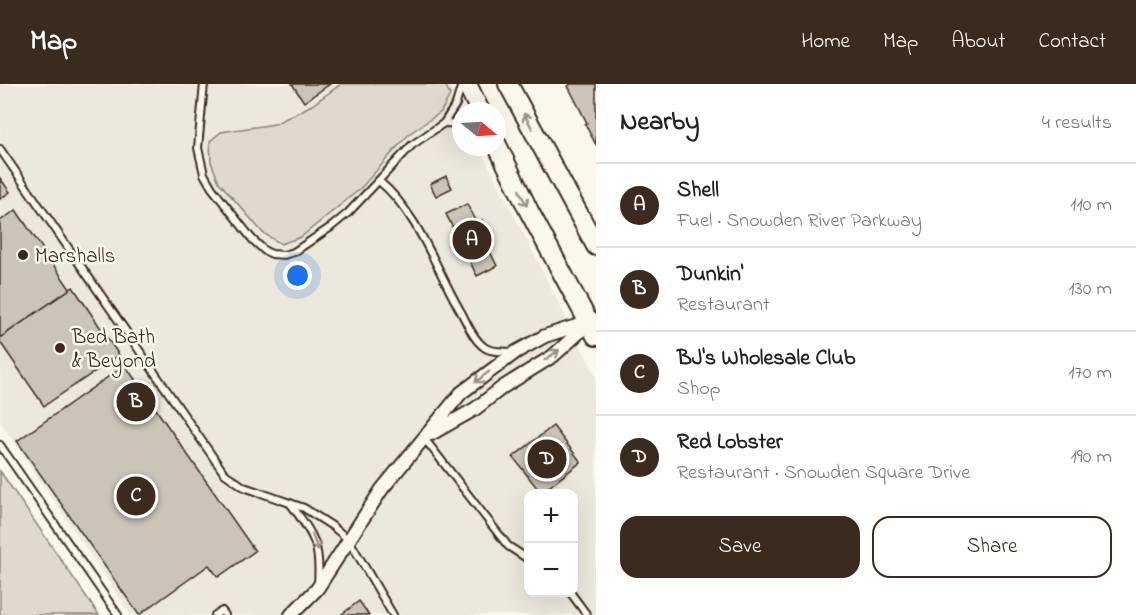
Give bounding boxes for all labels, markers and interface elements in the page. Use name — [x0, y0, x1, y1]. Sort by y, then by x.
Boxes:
text: Map — [30, 22, 77, 63]
text: Home — [801, 27, 850, 57]
text: Map — [883, 27, 918, 57]
text: About — [951, 27, 1005, 57]
text: Contact — [1038, 27, 1106, 57]
north arrow — [452, 102, 506, 156]
text: Nearby — [620, 104, 699, 142]
text: 4 results — [1042, 109, 1112, 138]
one-way arrow — [522, 113, 534, 130]
text: Shell — [677, 175, 719, 207]
one-way arrow — [517, 188, 529, 206]
text: A — [633, 191, 646, 220]
text: 110 m — [1070, 191, 1112, 220]
text: Fuel · Snowden River Parkway — [677, 207, 922, 236]
pin: A — [452, 218, 492, 262]
place label: Marshalls — [35, 242, 115, 272]
marker: Marshalls — [16, 248, 30, 262]
text: Dunkin' — [677, 259, 743, 291]
your location — [283, 261, 312, 290]
text: B — [633, 275, 646, 304]
text: 130 m — [1068, 275, 1112, 304]
text: Restaurant — [677, 291, 770, 320]
place label: Bed Bath & Beyond — [71, 323, 156, 379]
marker: Bed Bath & Beyond — [53, 341, 67, 355]
text: BJ's Wholesale Club — [677, 343, 855, 375]
one-way arrow — [543, 349, 559, 361]
text: C — [634, 359, 645, 388]
text: 170 m — [1068, 359, 1112, 388]
one-way arrow — [474, 370, 490, 383]
text: Shop — [677, 375, 721, 404]
pin: B — [116, 380, 156, 424]
text: Red Lobster — [677, 427, 783, 459]
pin: D — [528, 436, 566, 482]
text: D — [632, 443, 647, 472]
text: 190 m — [1070, 443, 1112, 472]
text: Restaurant · Snowden Square Drive — [677, 459, 970, 488]
pin: C — [116, 474, 156, 518]
map controls — [524, 489, 578, 597]
button: + — [524, 489, 578, 543]
button: Save — [620, 516, 860, 578]
button: Share — [872, 516, 1112, 578]
one-way arrow — [310, 533, 321, 551]
button: − — [524, 543, 578, 597]

